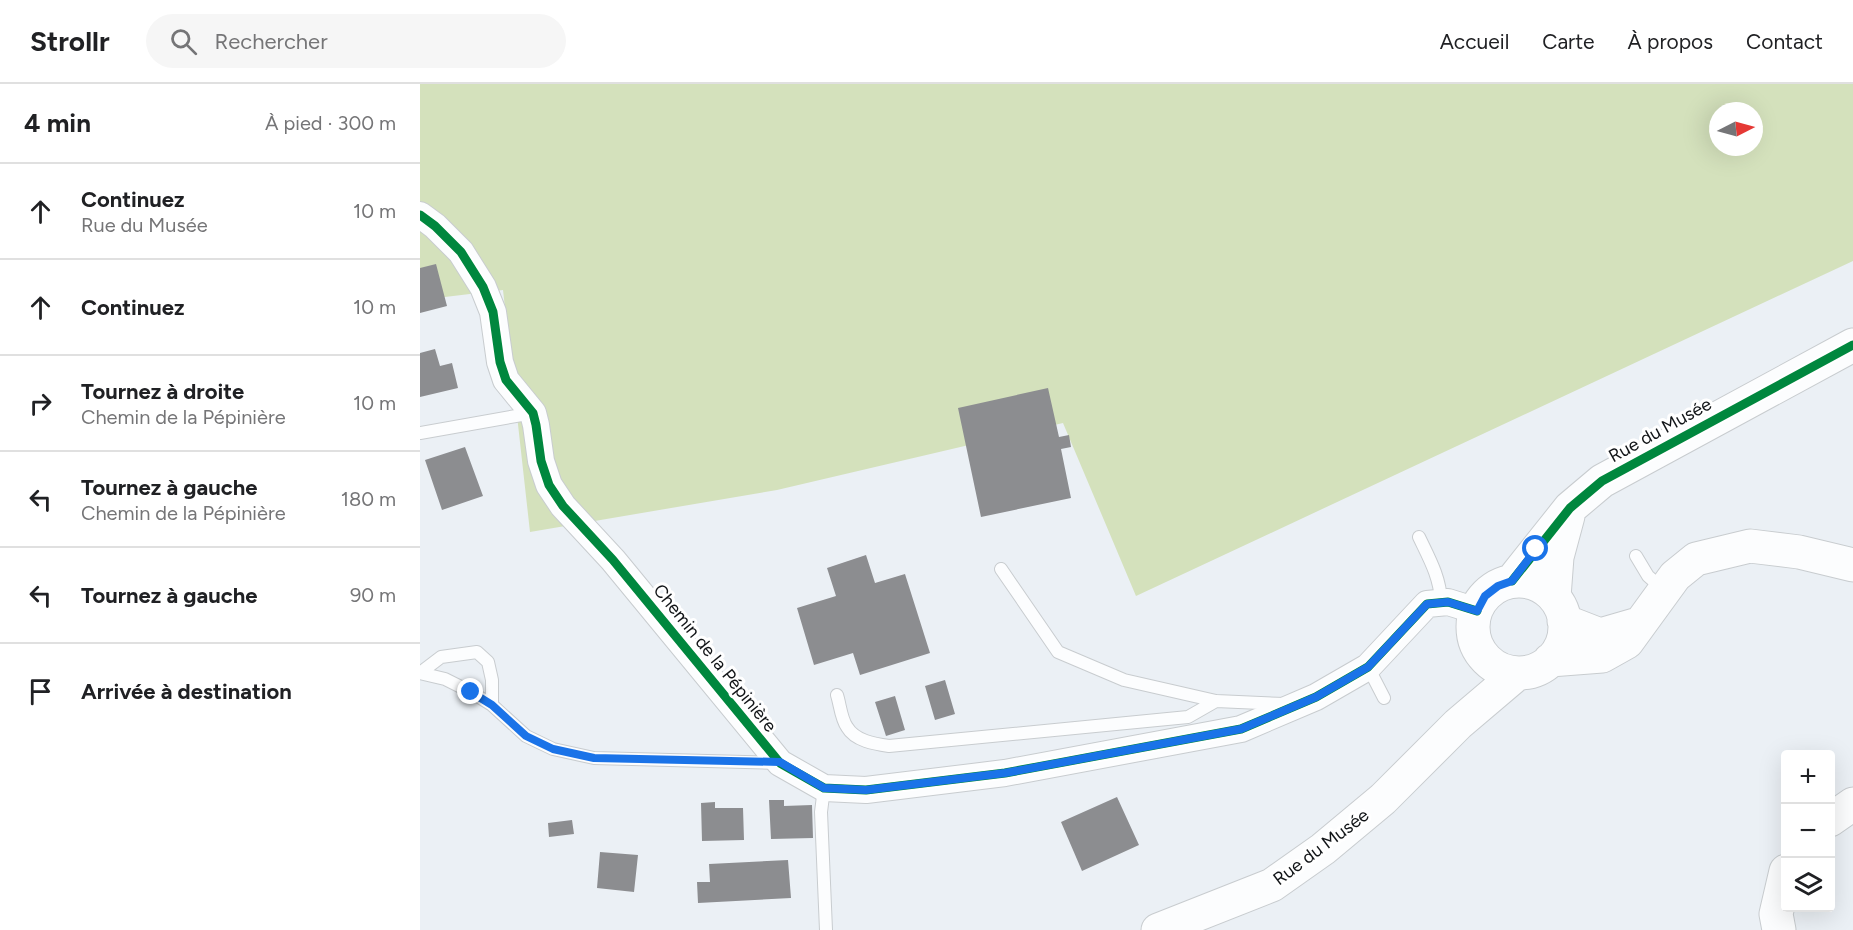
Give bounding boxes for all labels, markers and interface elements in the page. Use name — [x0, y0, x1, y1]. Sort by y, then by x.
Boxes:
search box — [146, 14, 566, 68]
text: Strollr — [30, 24, 110, 58]
icon: search — [167, 25, 200, 58]
text: Rechercher — [215, 28, 328, 55]
text: Accueil — [1440, 29, 1509, 54]
text: Carte — [1542, 29, 1595, 54]
text: À propos — [1628, 29, 1713, 54]
text: Contact — [1746, 29, 1823, 54]
north arrow — [1709, 102, 1763, 156]
text: 4 min — [24, 107, 91, 139]
text: À pied · 300 m — [265, 111, 396, 135]
text: Continuez — [81, 186, 185, 213]
icon: ahead — [24, 195, 57, 228]
text: 10 m — [353, 199, 396, 223]
text: Rue du Musée — [81, 213, 208, 237]
icon: ahead — [24, 291, 57, 324]
text: Continuez — [81, 294, 185, 321]
text: 10 m — [353, 295, 396, 319]
text: Tournez à droite — [81, 378, 244, 405]
icon: right — [24, 387, 57, 420]
text: 10 m — [353, 391, 396, 415]
street label: Rue du Musée — [1605, 393, 1715, 467]
text: Chemin de la Pépinière — [81, 405, 286, 429]
text: Tournez à gauche — [81, 474, 257, 501]
icon: left — [24, 483, 57, 516]
text: 180 m — [341, 487, 396, 511]
text: Chemin de la Pépinière — [81, 501, 286, 525]
route start — [1522, 535, 1548, 561]
icon: left — [24, 579, 57, 612]
street label: Chemin de la Pépinière — [649, 580, 782, 737]
text: Tournez à gauche — [81, 582, 257, 609]
text: 90 m — [350, 583, 396, 607]
icon: arrive — [24, 675, 57, 708]
text: Arrivée à destination — [81, 678, 292, 705]
route end — [457, 678, 483, 704]
map controls — [1781, 750, 1835, 912]
button: + — [1781, 750, 1835, 804]
street label: Rue du Musée — [1269, 804, 1373, 890]
button: − — [1781, 804, 1835, 858]
button: layers — [1781, 858, 1835, 912]

